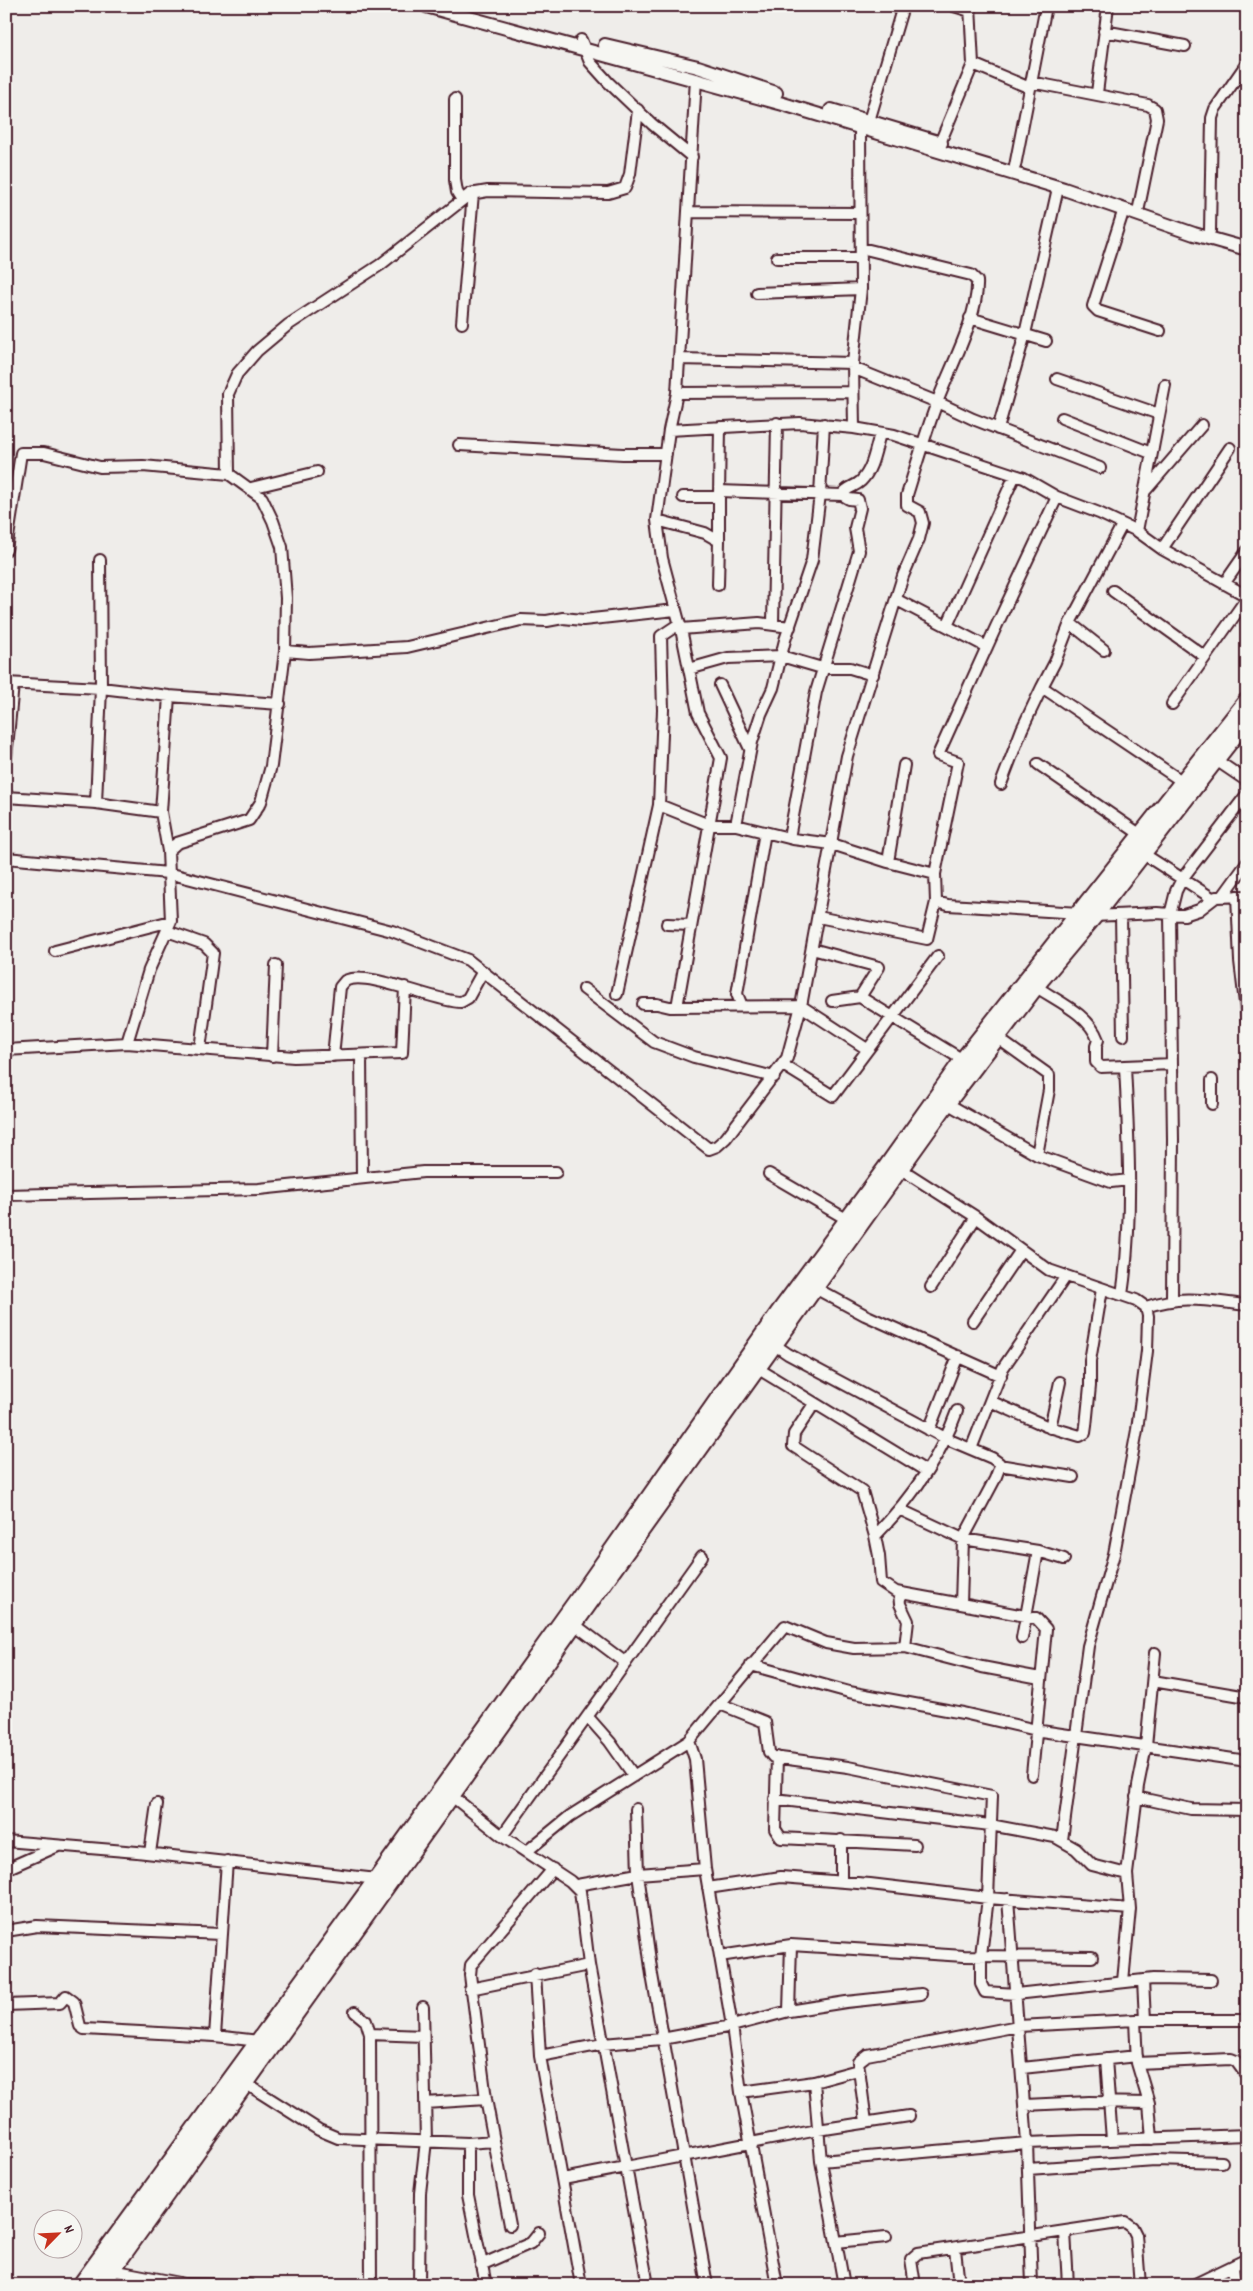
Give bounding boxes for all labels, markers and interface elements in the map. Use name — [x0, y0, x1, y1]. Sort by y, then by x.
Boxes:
north arrow — [32, 2208, 82, 2258]
text: N — [58, 2222, 79, 2237]

